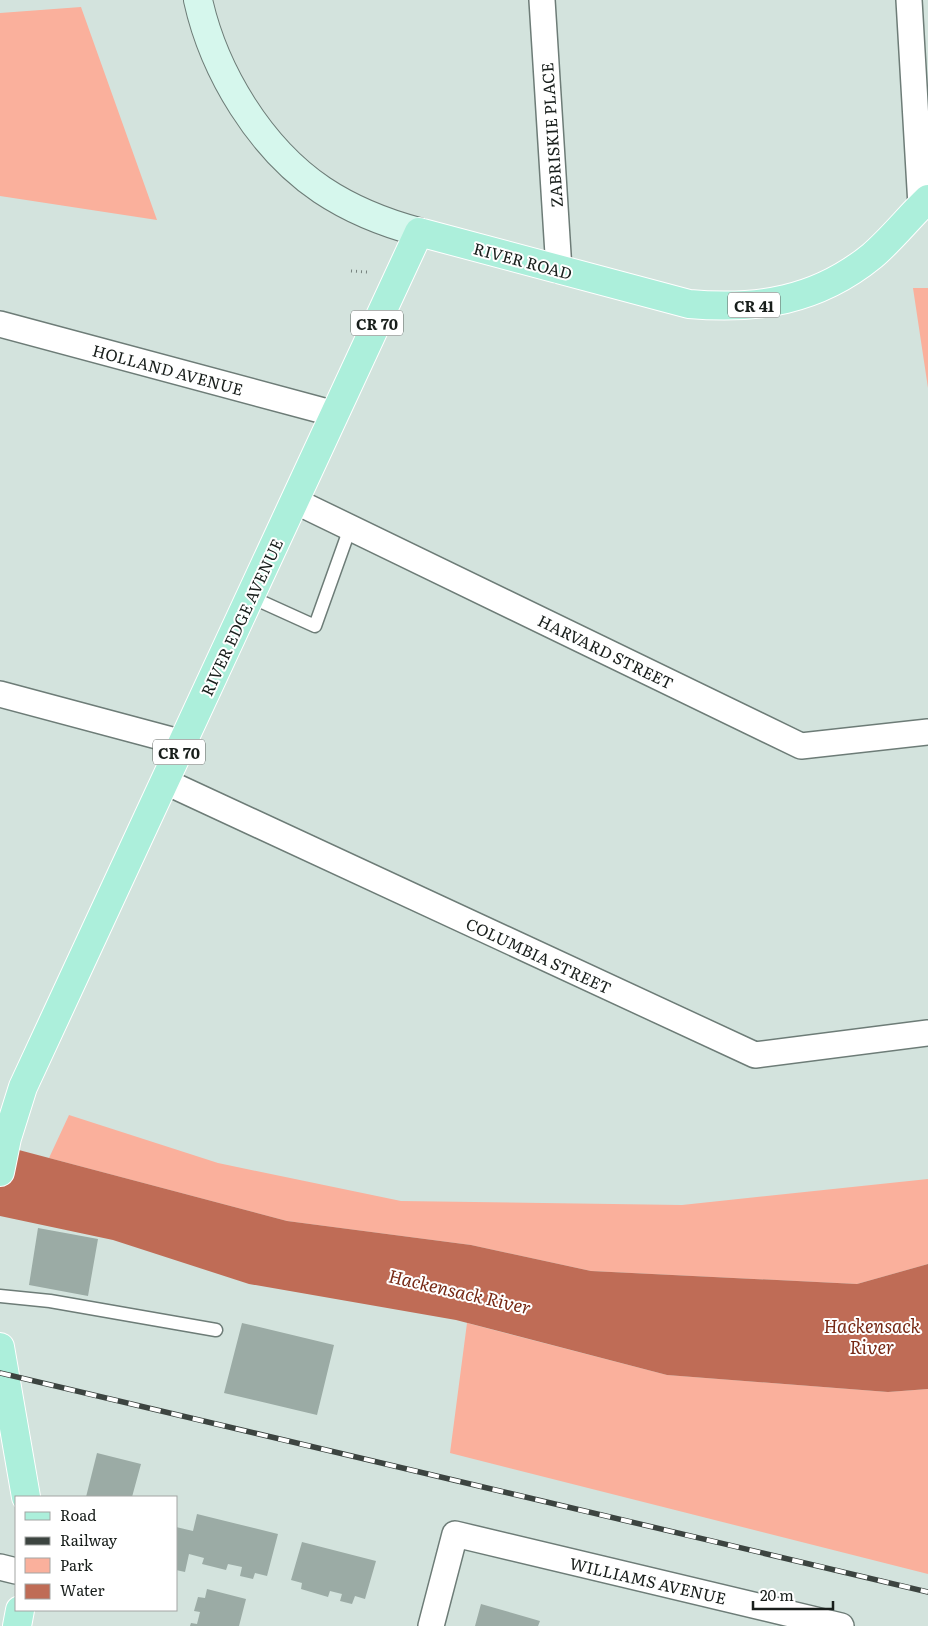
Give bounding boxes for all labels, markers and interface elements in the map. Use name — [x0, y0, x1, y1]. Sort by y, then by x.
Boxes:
street label: ZABRISKIE PLACE — [534, 62, 568, 208]
street label: RIVER ROAD — [471, 235, 575, 285]
road number: CR 41 — [728, 292, 780, 318]
road number: CR 70 — [351, 310, 403, 336]
street label: HOLLAND AVENUE — [90, 337, 246, 401]
street label: RIVER EDGE AVENUE — [194, 534, 288, 700]
street label: HARVARD STREET — [534, 608, 678, 694]
road number: CR 70 — [153, 740, 205, 764]
street label: COLUMBIA STREET — [462, 911, 616, 999]
water label: Hackensack River — [386, 1262, 534, 1320]
water label: Hackensack River — [824, 1312, 921, 1360]
legend — [15, 1496, 178, 1611]
text: Road — [60, 1503, 96, 1526]
text: Railway — [60, 1528, 118, 1551]
street label: WILLIAMS AVENUE — [567, 1550, 729, 1610]
text: Park — [60, 1553, 94, 1576]
text: Water — [60, 1578, 105, 1601]
scale bar — [753, 1578, 833, 1610]
text: 20 m — [760, 1583, 794, 1606]

